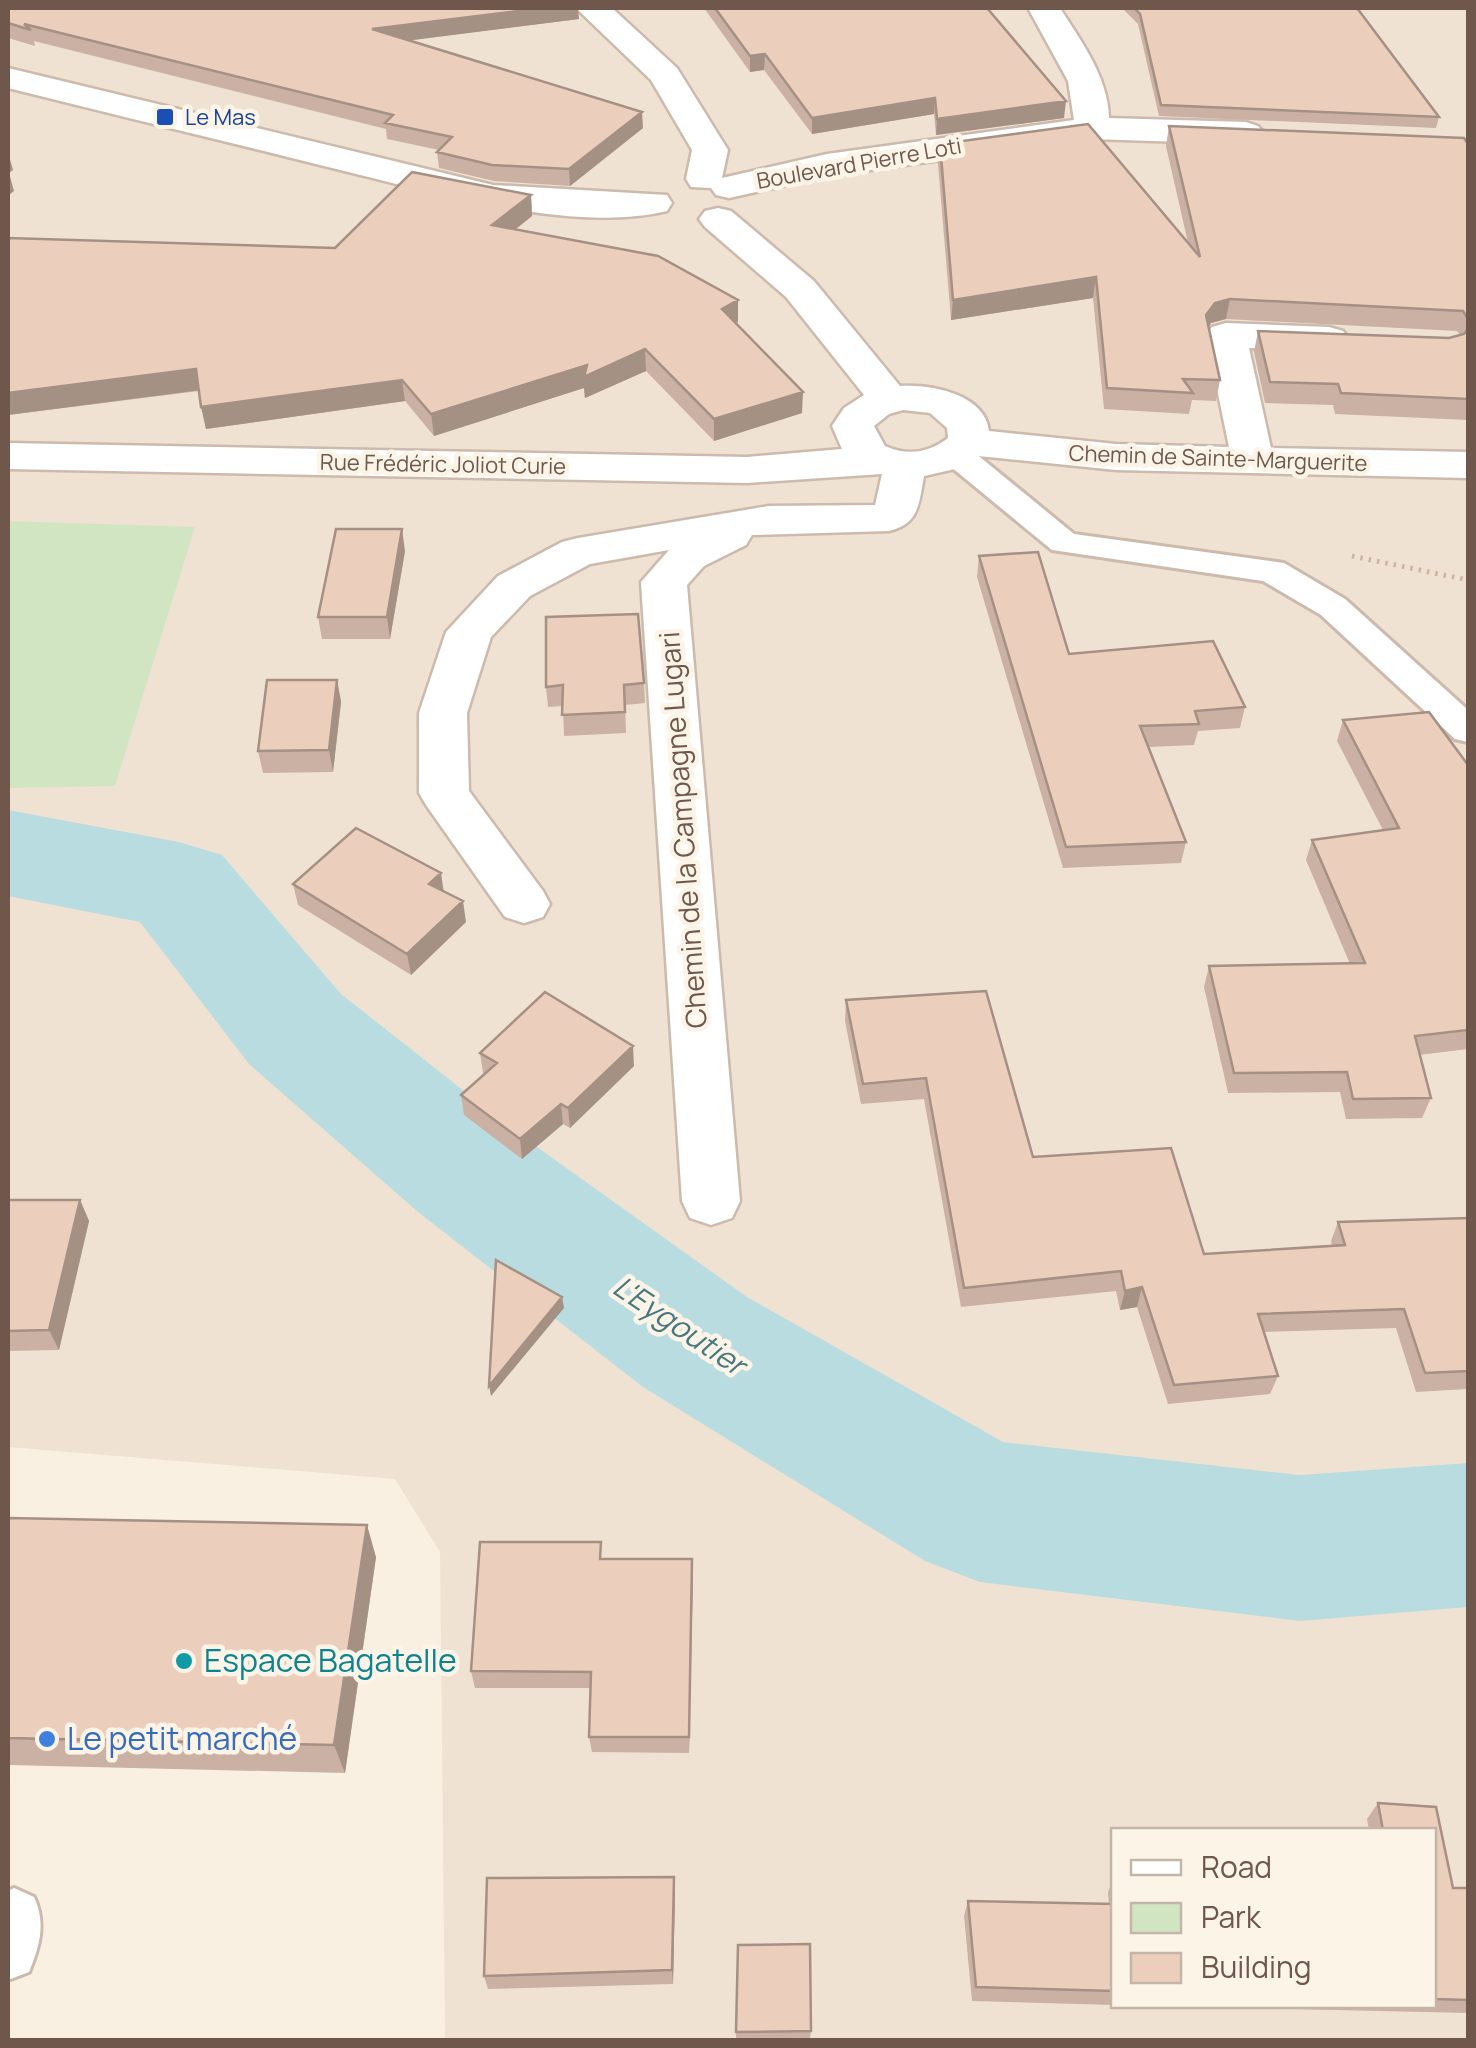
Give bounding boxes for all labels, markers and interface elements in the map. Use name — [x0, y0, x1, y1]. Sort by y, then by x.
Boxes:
place label: Le Mas — [185, 102, 256, 132]
marker: Le Mas — [154, 106, 176, 128]
street label: Boulevard Pierre Loti — [754, 130, 964, 196]
street label: Chemin de Sainte-Marguerite — [1068, 438, 1368, 478]
street label: Rue Frédéric Joliot Curie — [320, 447, 566, 481]
street label: Chemin de la Campagne Lugari — [649, 630, 715, 1030]
water label: L'Eygoutier — [606, 1265, 758, 1386]
place label: Espace Bagatelle — [204, 1638, 457, 1682]
marker: Espace Bagatelle — [173, 1650, 195, 1672]
place label: Le petit marché — [67, 1716, 297, 1760]
marker: Le petit marché — [36, 1728, 58, 1750]
legend — [1111, 1828, 1436, 2008]
text: Road — [1201, 1846, 1272, 1887]
text: Park — [1201, 1896, 1262, 1937]
text: Building — [1201, 1946, 1312, 1987]

